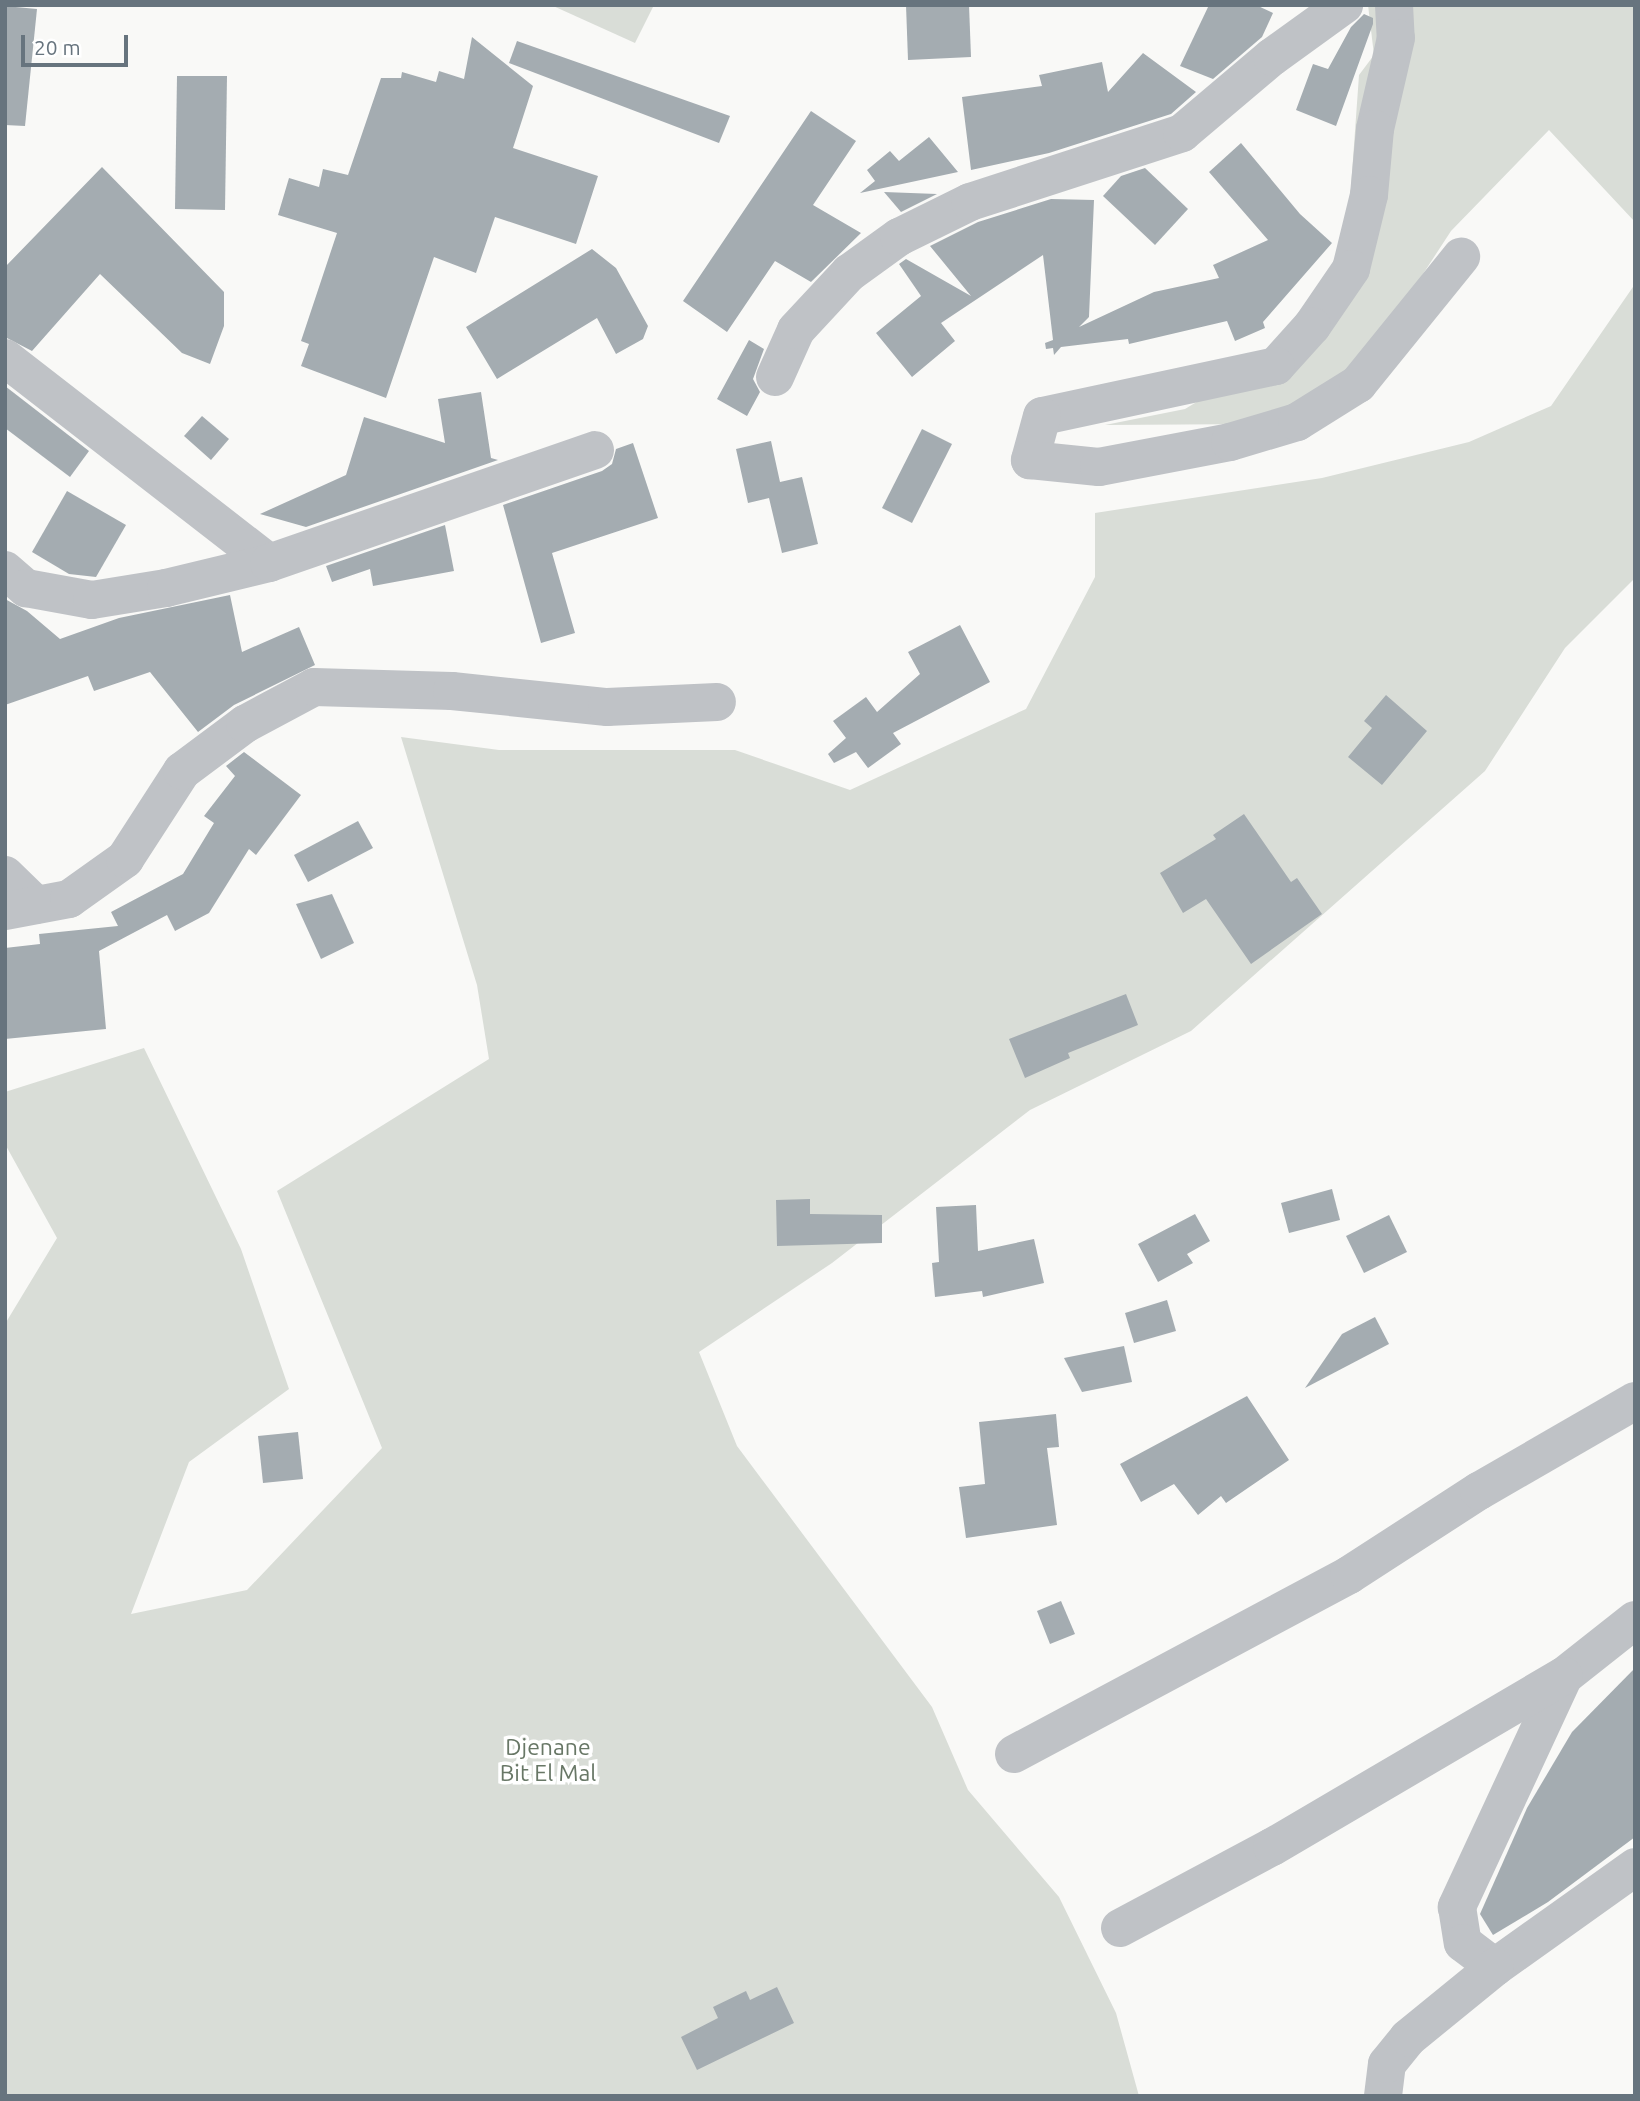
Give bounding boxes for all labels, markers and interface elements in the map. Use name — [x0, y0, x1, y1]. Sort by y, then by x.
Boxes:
scale bar — [24, 21, 131, 65]
text: 20 m — [34, 35, 81, 59]
park label: Djenane Bit El Mal — [500, 1733, 596, 1787]

